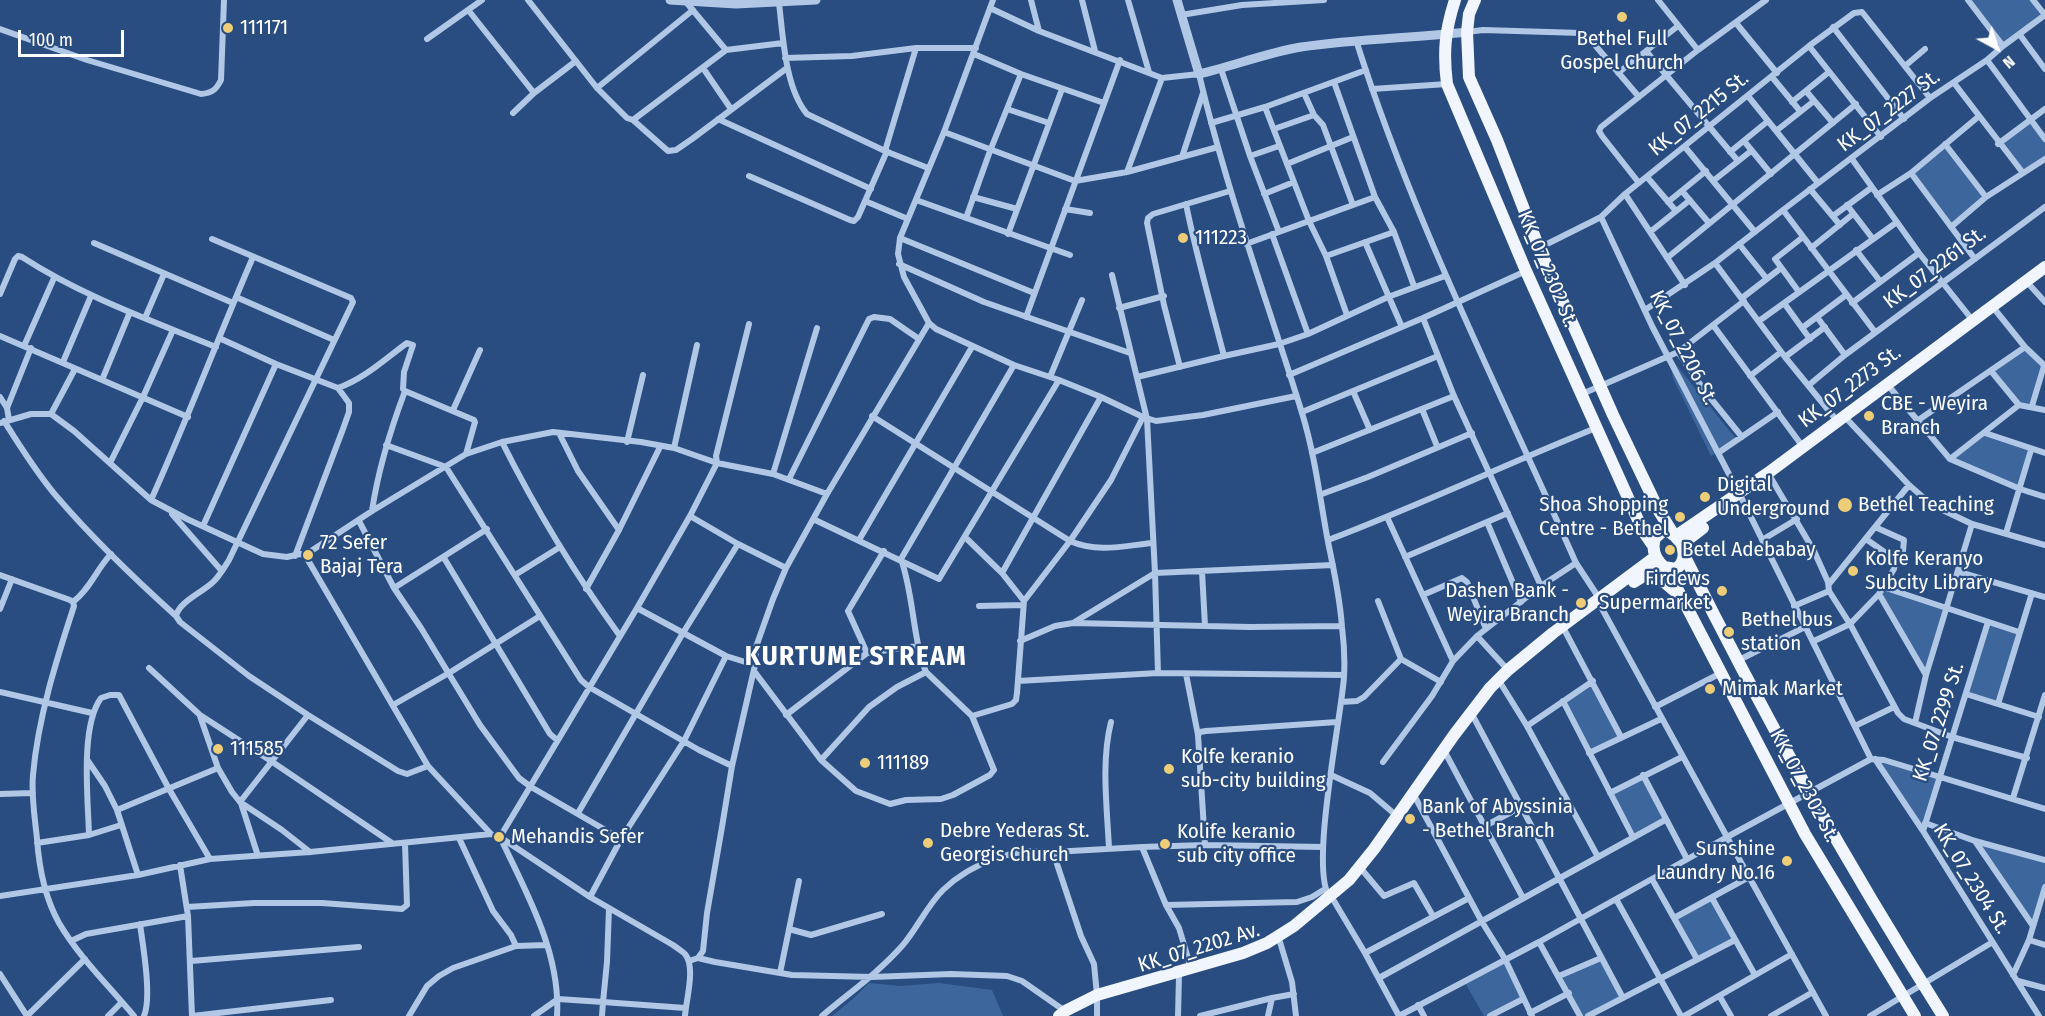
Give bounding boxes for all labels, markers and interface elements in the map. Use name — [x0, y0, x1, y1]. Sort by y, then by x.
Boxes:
marker: Bethel Full Gospel Church — [1615, 10, 1629, 24]
place label: 111171 — [240, 15, 288, 41]
scale bar — [21, 18, 128, 56]
north arrow — [1967, 18, 2027, 78]
marker: 111171 — [221, 21, 235, 35]
place label: Bethel Full Gospel Church — [1560, 26, 1684, 76]
text: 100 m — [29, 29, 73, 51]
text: N — [1999, 52, 2019, 73]
street label: KK_07_2227 St. — [1833, 64, 1945, 158]
street label: KK_07_2215 St. — [1644, 66, 1754, 162]
street label: KK_07_2302 St. — [1511, 207, 1583, 331]
street label: KK_07_2261 St. — [1879, 221, 1991, 315]
place label: 111223 — [1195, 225, 1247, 251]
marker: 111223 — [1176, 231, 1190, 245]
street label: KK_07_2206 St. — [1643, 287, 1723, 409]
street label: KK_07_2273 St. — [1794, 340, 1906, 434]
place label: CBE - Weyira Branch — [1881, 391, 1988, 441]
marker: CBE - Weyira Branch — [1862, 409, 1876, 423]
place label: Digital Underground — [1717, 472, 1830, 522]
marker: Digital Underground — [1698, 490, 1712, 504]
place label: Shoa Shopping Centre - Bethel — [1539, 492, 1668, 542]
place label: Bethel Teaching — [1858, 492, 1994, 518]
marker: Bethel Teaching — [1836, 496, 1854, 514]
marker: Shoa Shopping Centre - Bethel — [1673, 510, 1687, 524]
place label: 72 Sefer Bajaj Tera — [320, 530, 403, 580]
place label: Betel Adebabay — [1682, 537, 1816, 563]
marker: Betel Adebabay — [1663, 543, 1677, 557]
place label: Kolfe Keranyo Subcity Library — [1865, 546, 1992, 596]
marker: 72 Sefer Bajaj Tera — [301, 548, 315, 562]
marker: Kolfe Keranyo Subcity Library — [1846, 564, 1860, 578]
place label: Firdews Supermarket — [1599, 566, 1710, 616]
place label: Dashen Bank - Weyira Branch — [1445, 578, 1569, 628]
marker: Firdews Supermarket — [1715, 584, 1729, 598]
marker: Dashen Bank - Weyira Branch — [1574, 596, 1588, 610]
place label: Bethel bus station — [1741, 607, 1833, 657]
marker: Bethel bus station — [1722, 625, 1736, 639]
district label: KURTUME STREAM — [745, 641, 967, 673]
street label: KK_07_2299 St. — [1908, 659, 1970, 785]
place label: Mimak Market — [1722, 676, 1843, 702]
marker: Mimak Market — [1703, 682, 1717, 696]
street label: KK_07_2302 St. — [1764, 725, 1844, 847]
place label: 111585 — [230, 736, 284, 762]
marker: 111585 — [211, 742, 225, 756]
place label: Kolfe keranio sub-city building — [1181, 744, 1326, 794]
place label: 111189 — [877, 750, 929, 776]
marker: 111189 — [858, 756, 872, 770]
marker: Kolfe keranio sub-city building — [1162, 762, 1176, 776]
place label: Bank of Abyssinia - Bethel Branch — [1422, 794, 1573, 844]
marker: Bank of Abyssinia - Bethel Branch — [1403, 812, 1417, 826]
place label: Debre Yederas St. Georgis Church — [940, 818, 1090, 868]
place label: Kolife keranio sub city office — [1177, 819, 1296, 869]
street label: KK_07_2304 St. — [1927, 819, 2015, 939]
place label: Mehandis Sefer — [511, 824, 644, 850]
marker: Mehandis Sefer — [492, 830, 506, 844]
marker: Debre Yederas St. Georgis Church — [921, 836, 935, 850]
place label: Sunshine Laundry No.16 — [1656, 836, 1775, 886]
marker: Kolife keranio sub city office — [1158, 837, 1172, 851]
marker: Sunshine Laundry No.16 — [1780, 854, 1794, 868]
street label: KK_07_2202 Av. — [1135, 918, 1263, 978]

